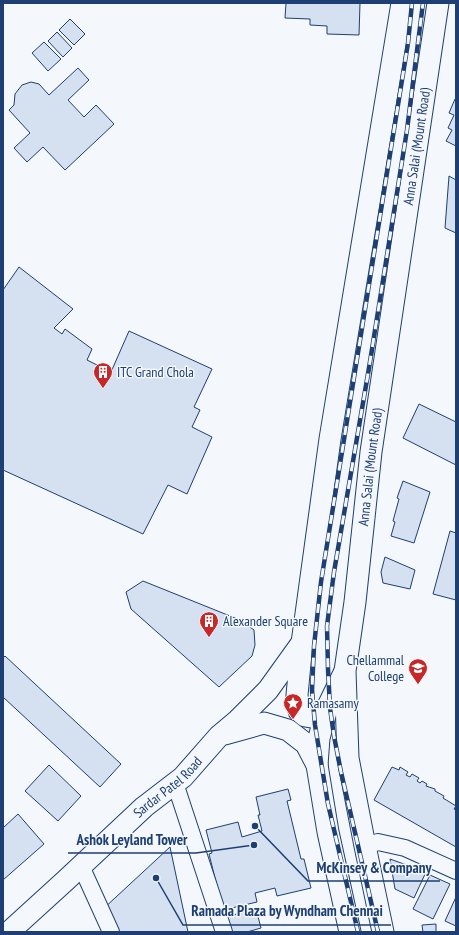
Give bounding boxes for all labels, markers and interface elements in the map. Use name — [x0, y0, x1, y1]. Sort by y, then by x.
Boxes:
street label: Anna Salai (Mount Road) — [399, 86, 434, 206]
building icon: ITC Grand Chola — [92, 361, 114, 389]
place label: ITC Grand Chola — [117, 363, 194, 381]
street label: Anna Salai (Mount Road) — [354, 406, 387, 527]
building icon: Alexander Square — [198, 610, 220, 638]
place label: Alexander Square — [223, 612, 308, 630]
place label: Chellammal College — [346, 651, 405, 685]
school or university icon: Chellammal College — [407, 657, 429, 685]
place icon: Ramasamy — [282, 692, 304, 720]
place label: Ramasamy — [307, 694, 359, 712]
street label: Sardar Patel Road — [129, 753, 206, 821]
callout: Ashok Leyland Tower — [68, 826, 196, 853]
text: Ashok Leyland Tower — [76, 830, 188, 849]
callout: McKinsey & Company — [308, 854, 440, 881]
text: McKinsey & Company — [317, 858, 432, 877]
callout: Ramada Plaza by Wyndham Chennai — [183, 898, 391, 925]
text: Ramada Plaza by Wyndham Chennai — [191, 901, 383, 920]

